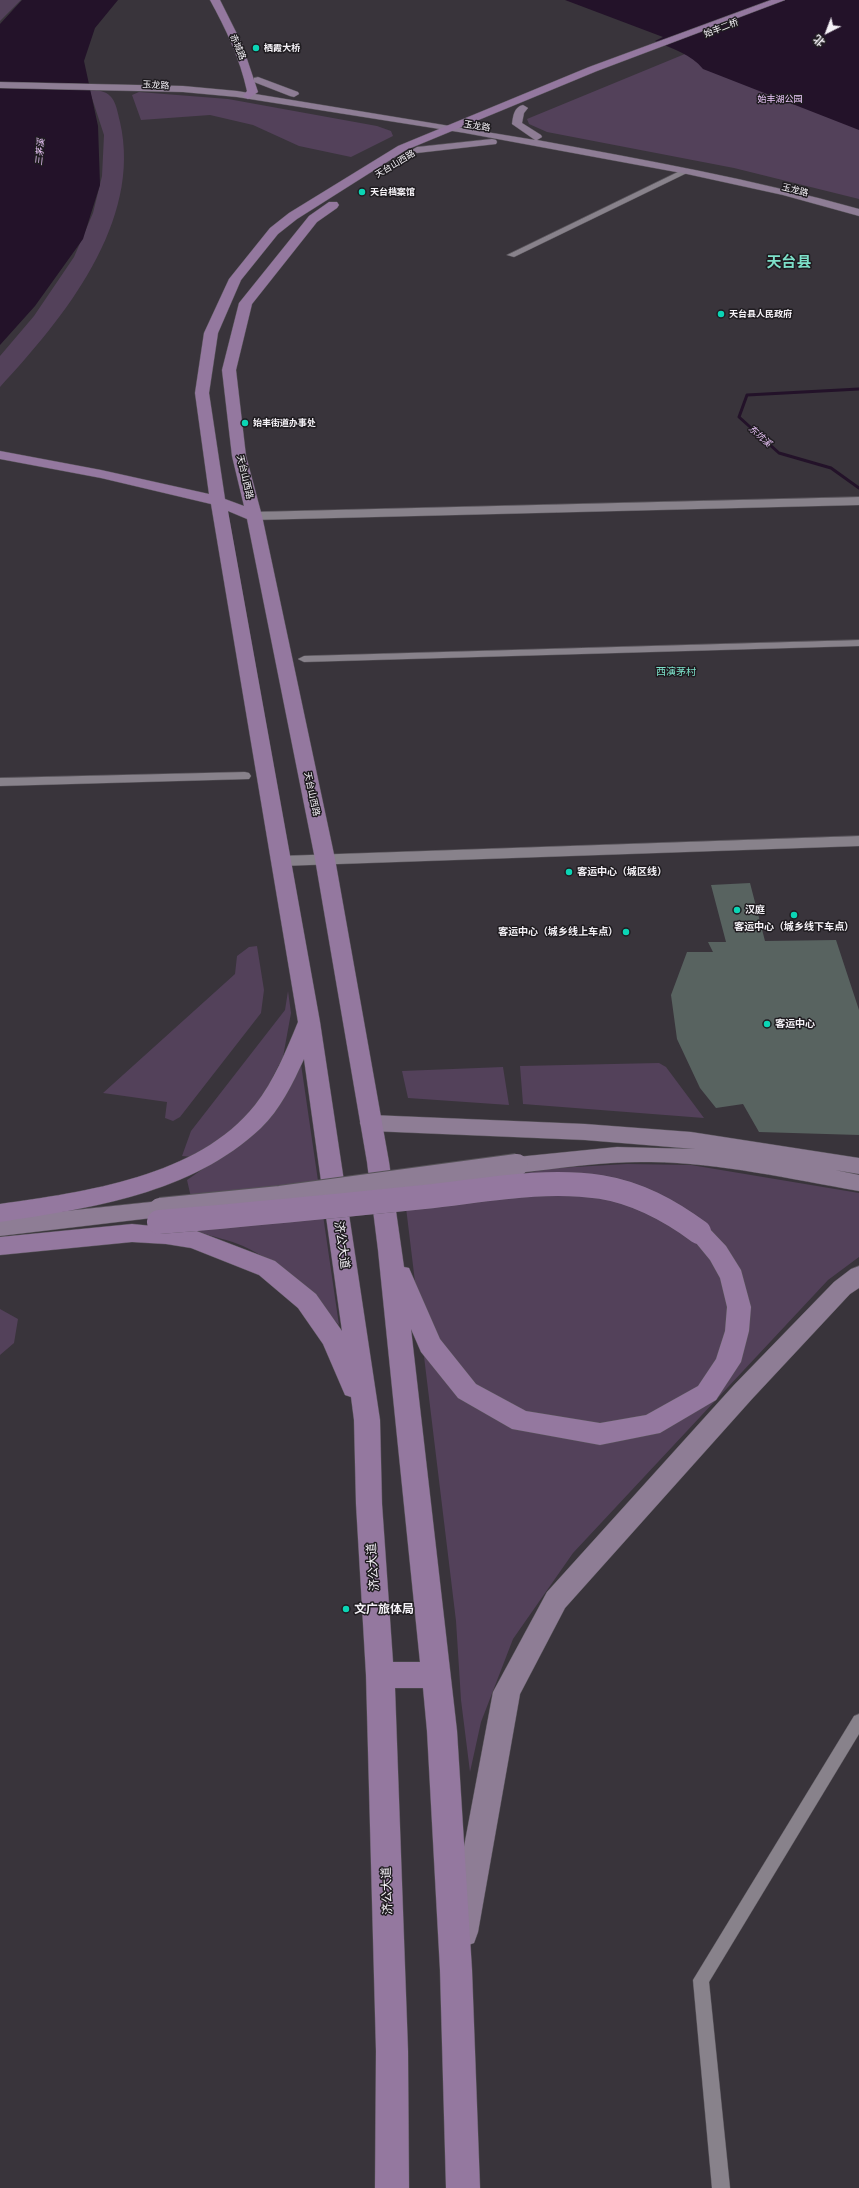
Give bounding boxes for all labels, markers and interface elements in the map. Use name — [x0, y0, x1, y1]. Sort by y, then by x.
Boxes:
north arrow — [807, 12, 847, 52]
street label: 始丰二桥 — [702, 17, 740, 39]
street label: 赤城路 — [228, 32, 248, 62]
text: 北 — [810, 33, 827, 50]
marker: 栖霞大桥 — [251, 43, 261, 53]
place label: 栖霞大桥 — [264, 43, 300, 53]
street label: 玉龙路 — [142, 79, 170, 91]
park label: 始丰湖公园 — [758, 94, 802, 104]
street label: 玉龙路 — [463, 119, 491, 133]
water label: 三茅溪 — [33, 138, 47, 166]
street label: 天台山西路 — [373, 148, 417, 180]
street label: 玉龙路 — [781, 181, 809, 199]
marker: 天台档案馆 — [357, 187, 367, 197]
place label: 天台档案馆 — [370, 187, 415, 197]
district label: 天台县 — [767, 253, 811, 271]
marker: 天台县人民政府 — [716, 309, 726, 319]
place label: 天台县人民政府 — [729, 309, 792, 319]
marker: 始丰街道办事处 — [240, 418, 250, 428]
place label: 始丰街道办事处 — [253, 418, 316, 428]
water label: 东坑溪 — [746, 423, 774, 449]
street label: 天台山西路 — [235, 454, 255, 500]
district label: 西演茅村 — [656, 666, 696, 678]
street label: 天台山西路 — [302, 771, 322, 817]
place label: 客运中心（城区线） — [577, 866, 667, 878]
marker: 客运中心（城区线） — [564, 867, 574, 877]
place label: 汉庭 — [745, 904, 765, 916]
marker: 汉庭 — [732, 905, 742, 915]
marker: 客运中心（城乡线下车点） — [789, 910, 799, 920]
place label: 客运中心（城乡线下车点） — [734, 921, 854, 933]
place label: 客运中心（城乡线上车点） — [498, 926, 618, 938]
marker: 客运中心（城乡线上车点） — [621, 927, 631, 937]
place label: 客运中心 — [775, 1018, 815, 1030]
marker: 客运中心 — [762, 1019, 772, 1029]
street label: 济公大道 — [332, 1220, 352, 1270]
street label: 济公大道 — [364, 1543, 382, 1591]
place label: 文广旅体局 — [354, 1602, 414, 1616]
marker: 文广旅体局 — [341, 1604, 351, 1614]
street label: 济公大道 — [379, 1867, 395, 1915]

